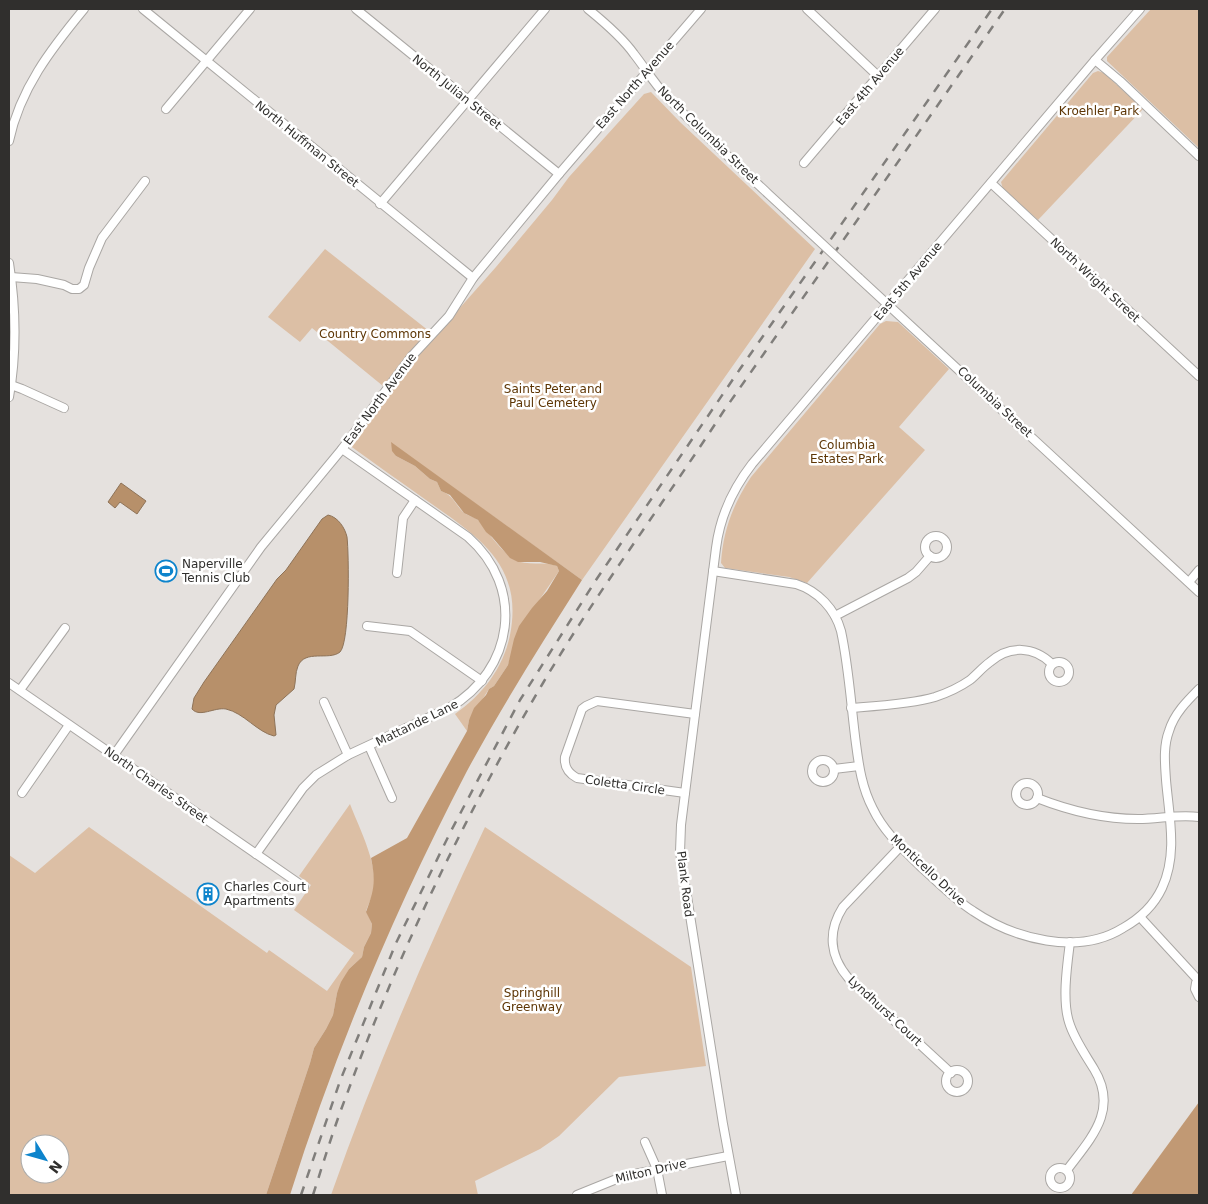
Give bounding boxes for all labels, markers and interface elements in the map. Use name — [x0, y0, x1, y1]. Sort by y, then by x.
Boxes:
street label: East North Avenue — [593, 38, 677, 132]
street label: East 4th Avenue — [833, 44, 907, 128]
street label: North Julian Street — [410, 52, 505, 132]
street label: North Columbia Street — [655, 83, 761, 187]
street label: North Huffman Street — [252, 98, 362, 190]
park label: Kroehler Park — [1059, 104, 1139, 118]
street label: North Wright Street — [1047, 235, 1143, 325]
street label: East 5th Avenue — [871, 239, 945, 323]
park label: Country Commons — [319, 327, 431, 341]
street label: East North Avenue — [341, 350, 419, 448]
street label: Columbia Street — [955, 364, 1035, 440]
park label: Saints Peter and Paul Cemetery — [504, 382, 602, 410]
park label: Columbia Estates Park — [810, 438, 884, 466]
place label: Naperville Tennis Club — [181, 557, 250, 585]
sports icon: Naperville Tennis Club — [154, 559, 178, 583]
street label: Mattande Lane — [374, 697, 460, 749]
street label: North Charles Street — [102, 744, 211, 826]
street label: Coletta Circle — [584, 772, 666, 798]
street label: Monticello Drive — [888, 832, 968, 908]
street label: Plank Road — [674, 850, 696, 918]
place label: Charles Court Apartments — [224, 880, 306, 908]
building icon: Charles Court Apartments — [196, 882, 220, 906]
street label: Lyndhurst Court — [845, 973, 925, 1049]
park label: Springhill Greenway — [502, 986, 562, 1014]
north arrow — [20, 1134, 70, 1184]
street label: Milton Drive — [614, 1156, 688, 1186]
text: N — [45, 1157, 65, 1176]

